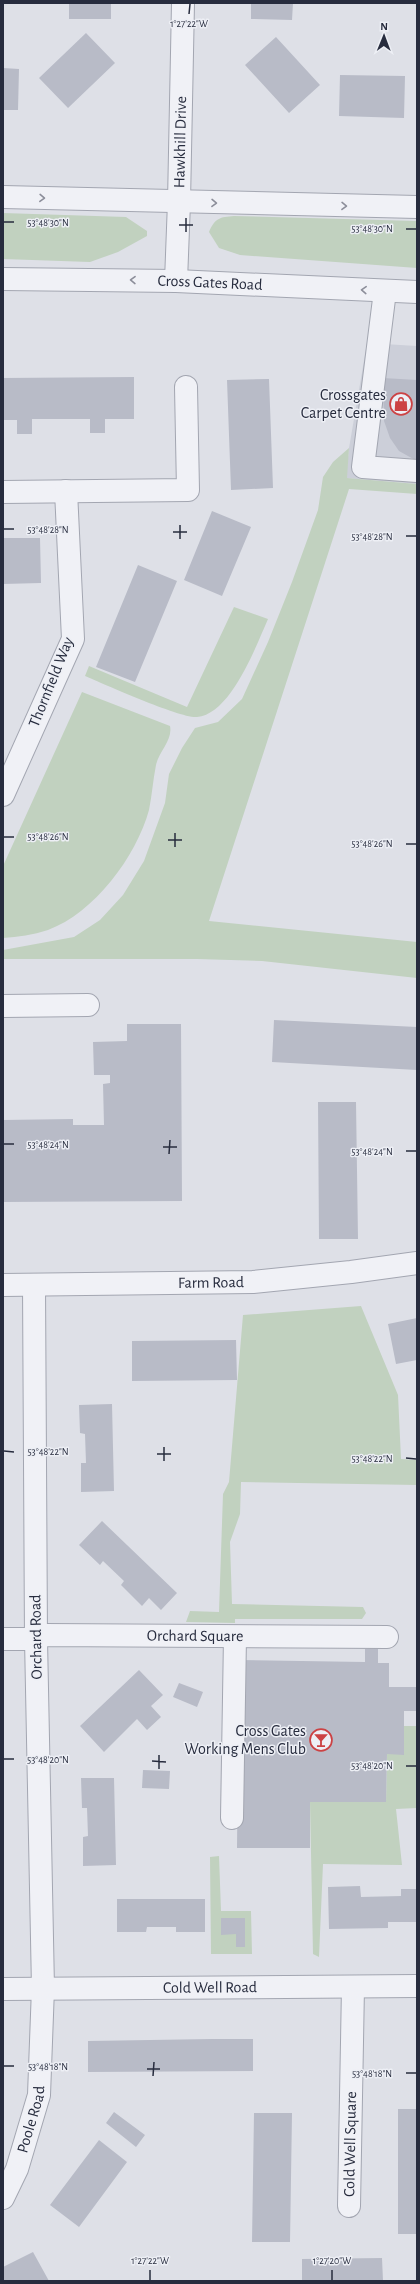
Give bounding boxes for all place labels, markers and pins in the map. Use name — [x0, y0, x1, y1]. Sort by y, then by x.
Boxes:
place label: Crossgates Carpet Centre — [301, 387, 386, 421]
shop icon: Crossgates Carpet Centre — [388, 391, 414, 417]
place label: Cross Gates Working Mens Club — [185, 1723, 306, 1757]
bar icon: Cross Gates Working Mens Club — [308, 1727, 334, 1753]

